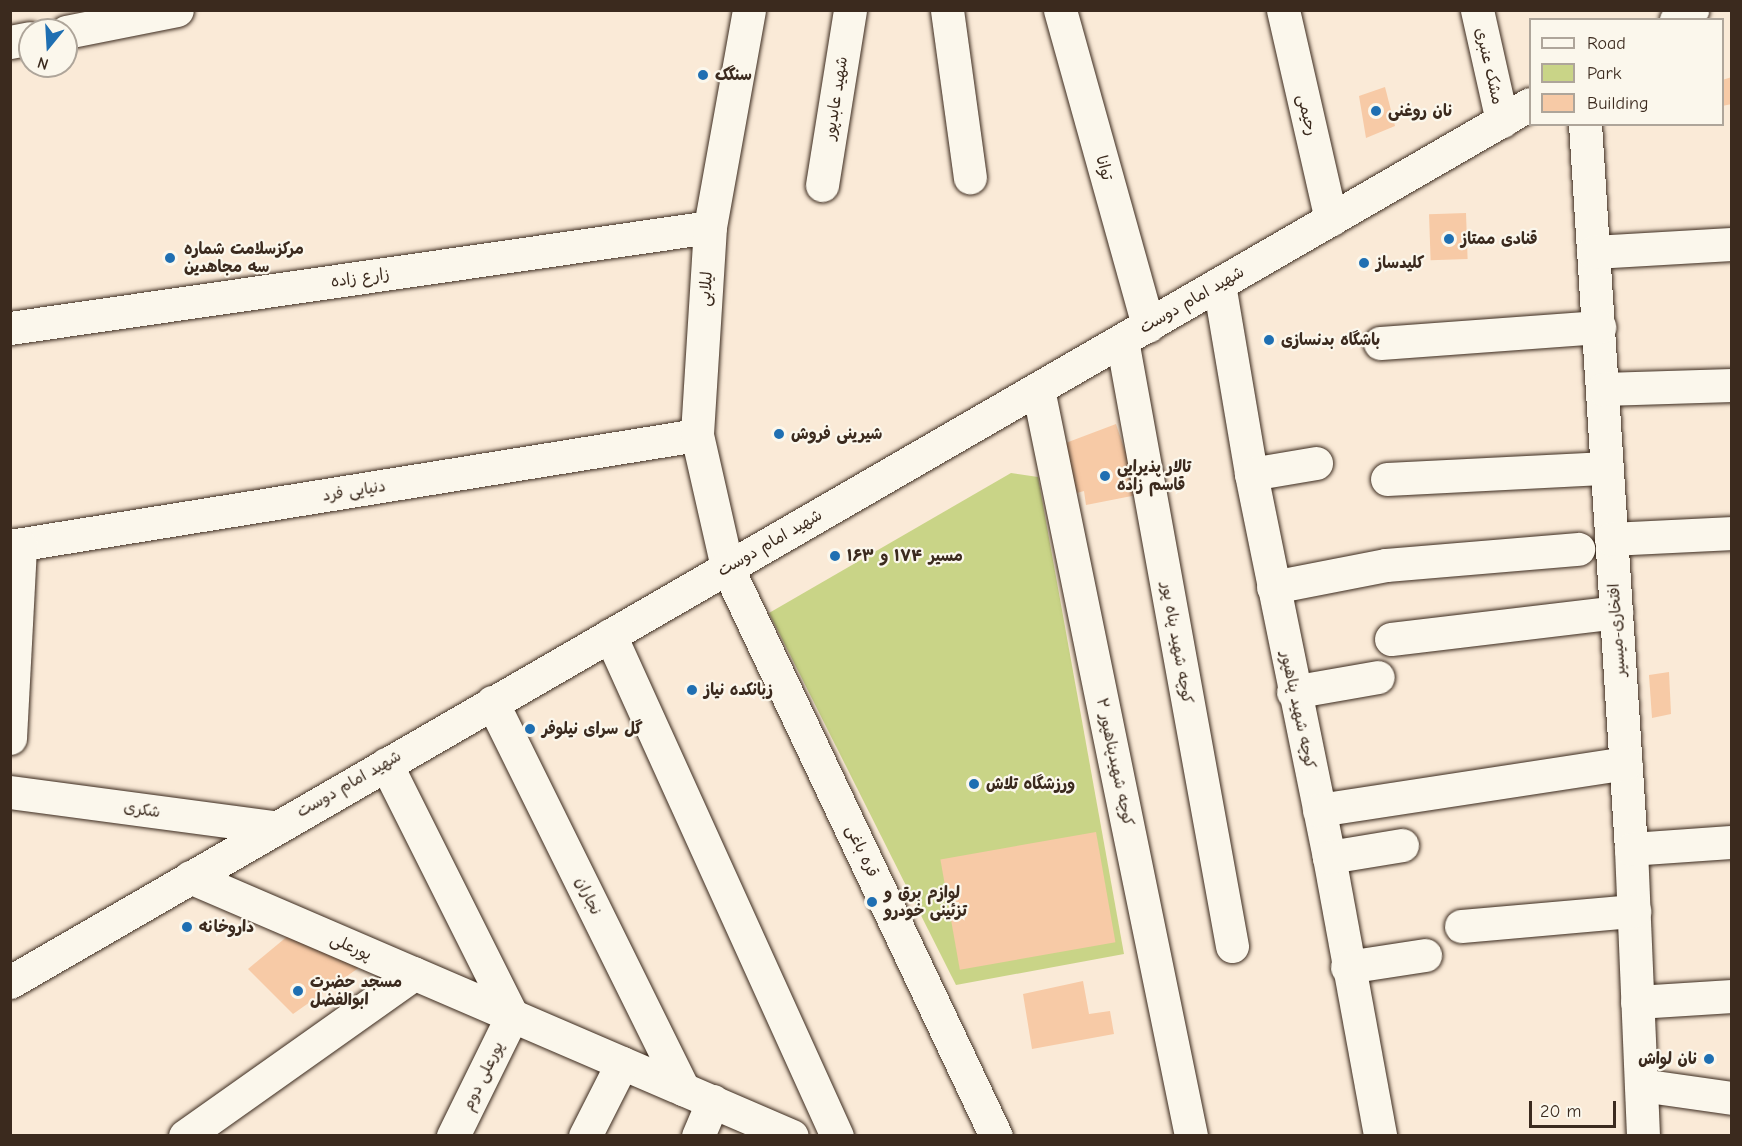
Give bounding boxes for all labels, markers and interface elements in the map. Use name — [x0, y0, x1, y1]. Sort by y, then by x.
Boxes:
north arrow — [18, 18, 78, 78]
legend — [1529, 18, 1724, 126]
street label: مشک عنبری — [1471, 26, 1507, 106]
text: Road — [1587, 33, 1626, 54]
text: N — [35, 53, 51, 73]
street label: شهید عابدپور — [820, 55, 852, 141]
text: Park — [1587, 63, 1621, 84]
place label: سنگک — [715, 65, 752, 85]
marker: سنگک — [696, 68, 710, 82]
street label: رحیمی — [1293, 92, 1321, 138]
text: Building — [1587, 93, 1649, 114]
place label: نان روغنی — [1388, 101, 1452, 121]
marker: نان روغنی — [1369, 104, 1383, 118]
street label: توانا — [1091, 153, 1117, 183]
place label: قنادی ممتاز — [1461, 229, 1538, 249]
marker: قنادی ممتاز — [1442, 232, 1456, 246]
place label: مرکزسلامت شماره سه مجاهدین — [184, 239, 304, 277]
marker: مرکزسلامت شماره سه مجاهدین — [161, 249, 179, 267]
place label: کلیدساز — [1376, 253, 1424, 273]
marker: کلیدساز — [1357, 256, 1371, 270]
street label: شهید امام دوست — [1136, 262, 1248, 338]
street label: زارع زاده — [329, 264, 391, 292]
street label: لیلابی — [695, 271, 717, 307]
place label: باشگاه بدنسازی — [1281, 330, 1380, 350]
marker: باشگاه بدنسازی — [1262, 333, 1276, 347]
place label: شیرینی فروش — [791, 424, 882, 444]
marker: شیرینی فروش — [772, 427, 786, 441]
place label: تالار پذیرایی قاسم زاده — [1117, 457, 1191, 495]
marker: تالار پذیرایی قاسم زاده — [1098, 469, 1112, 483]
street label: دنیایی فرد — [321, 477, 387, 505]
street label: شهید امام دوست — [714, 505, 826, 581]
place label: مسیر ۱۷۴ و ۱۶۳ — [847, 546, 963, 566]
marker: مسیر ۱۷۴ و ۱۶۳ — [828, 549, 842, 563]
street label: کوچه شهید پناه پور — [1157, 581, 1197, 705]
street label: افتخاری-میسیر — [1604, 583, 1630, 677]
street label: کوچه شهید پناهپور — [1276, 649, 1320, 771]
place label: زبانکده نیاز — [704, 680, 773, 700]
marker: زبانکده نیاز — [685, 683, 699, 697]
street label: ۲ کوچه شهیدپناهپور — [1092, 696, 1138, 828]
place label: گل سرای نیلوفر — [542, 719, 642, 739]
marker: گل سرای نیلوفر — [523, 722, 537, 736]
street label: شهید امام دوست — [293, 746, 405, 822]
place label: ورزشگاه تلاش — [986, 774, 1075, 794]
marker: ورزشگاه تلاش — [967, 777, 981, 791]
street label: شکری — [122, 798, 162, 822]
street label: قره باغی — [842, 822, 882, 880]
street label: نجاران — [571, 874, 605, 918]
place label: لوازم برق و تزئینی خودرو — [884, 883, 967, 921]
marker: لوازم برق و تزئینی خودرو — [865, 895, 879, 909]
place label: داروخانه — [199, 917, 254, 937]
marker: داروخانه — [180, 920, 194, 934]
street label: پورعلی — [327, 929, 375, 965]
place label: مسجد حضرت ابوالفضل — [310, 972, 402, 1010]
marker: مسجد حضرت ابوالفضل — [291, 984, 305, 998]
street label: پورعلی دوم — [458, 1038, 508, 1114]
place label: نان لواش — [1638, 1049, 1697, 1069]
marker: نان لواش — [1702, 1052, 1716, 1066]
scale bar — [1532, 1089, 1619, 1127]
text: 20 m — [1540, 1101, 1581, 1122]

